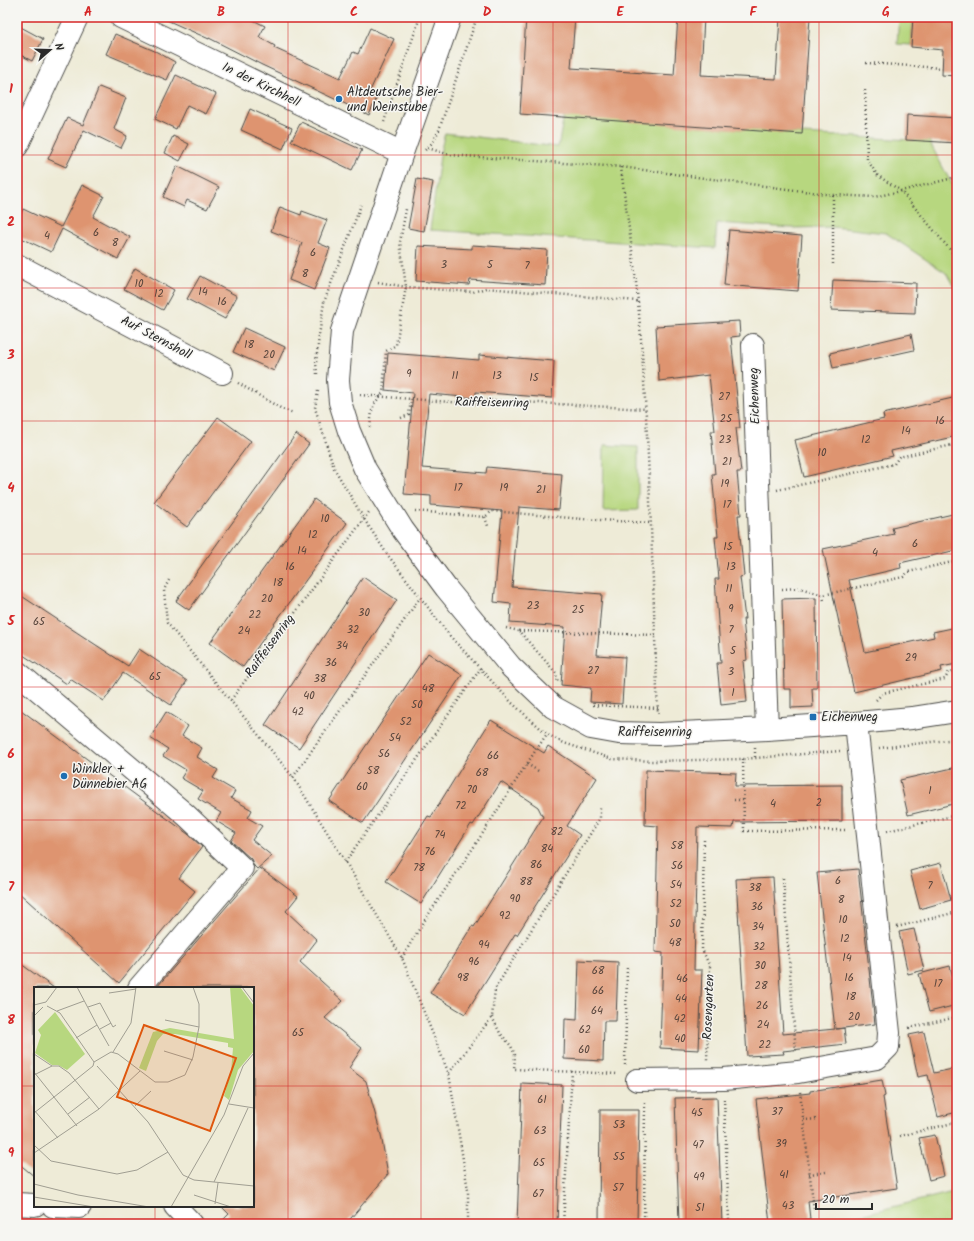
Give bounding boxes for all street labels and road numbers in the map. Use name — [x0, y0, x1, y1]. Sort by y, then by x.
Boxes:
street label: In der Kirchhell — [218, 57, 304, 113]
street label: Auf Sternsholl — [117, 310, 195, 366]
street label: Eichenweg — [744, 367, 766, 425]
street label: Raiffeisenring — [455, 392, 529, 414]
street label: Raiffeisenring — [240, 610, 300, 682]
street label: Raiffeisenring — [618, 722, 692, 743]
street label: Rosengarten — [697, 973, 721, 1040]

